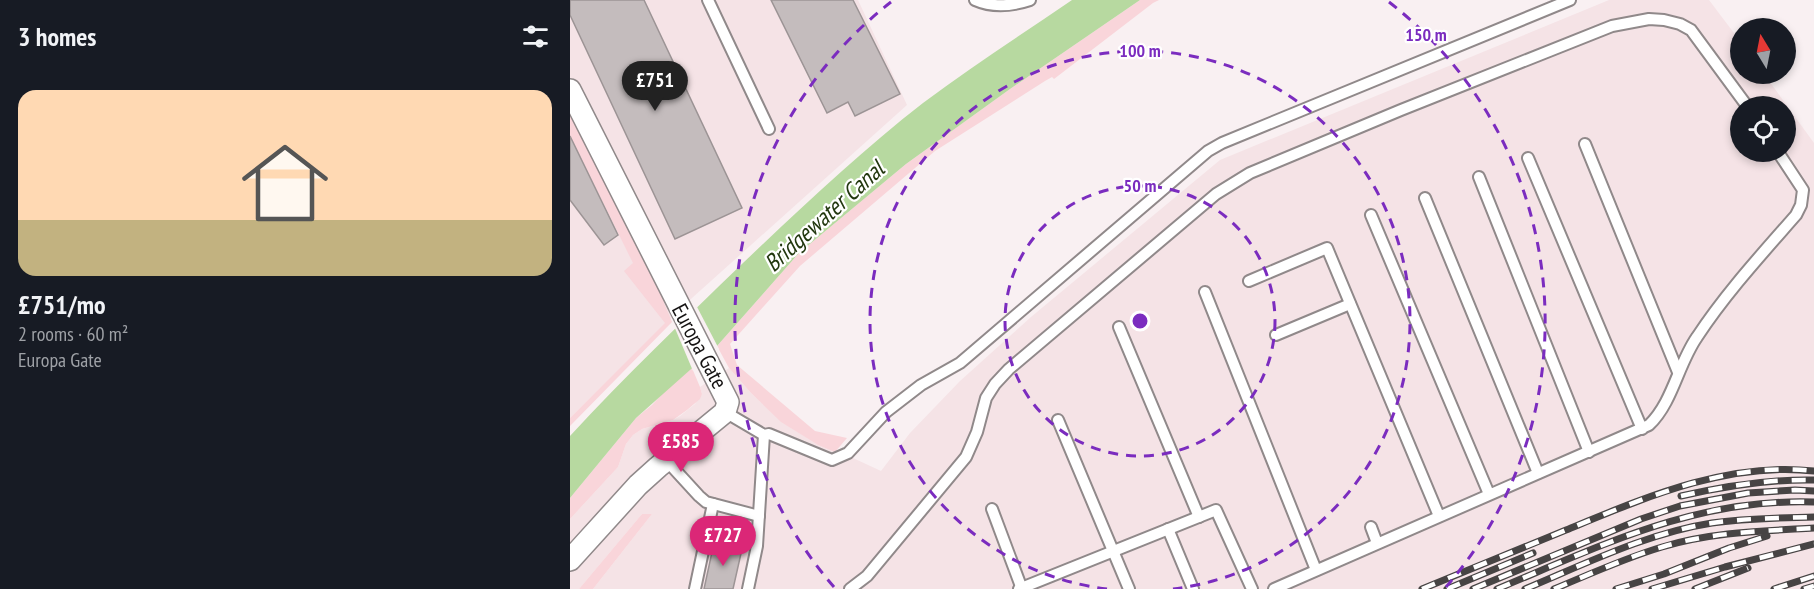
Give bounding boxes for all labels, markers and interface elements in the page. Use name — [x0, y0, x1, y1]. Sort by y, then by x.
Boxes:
north arrow — [1730, 18, 1796, 84]
map controls — [1730, 18, 1796, 162]
text: 3 homes — [18, 20, 96, 53]
icon: filters — [519, 20, 552, 53]
text: 150 m — [1405, 23, 1447, 46]
text: 100 m — [1119, 39, 1161, 62]
pin: £751 — [619, 61, 691, 112]
text: £751 — [636, 67, 674, 93]
button: locate — [1730, 96, 1796, 162]
icon: home — [231, 129, 339, 237]
water label: Bridgewater Canal — [757, 152, 892, 278]
text: 50 m — [1124, 174, 1156, 197]
text: £751/mo — [18, 288, 106, 321]
street label: Europa Gate — [666, 299, 734, 393]
centre of rings — [1130, 311, 1150, 331]
text: 2 rooms · 60 m² — [18, 321, 128, 347]
text: Europa Gate — [18, 347, 102, 373]
pin: £585 — [645, 422, 717, 473]
text: £585 — [662, 428, 700, 454]
pin: £727 — [687, 516, 759, 567]
text: £727 — [704, 522, 742, 548]

